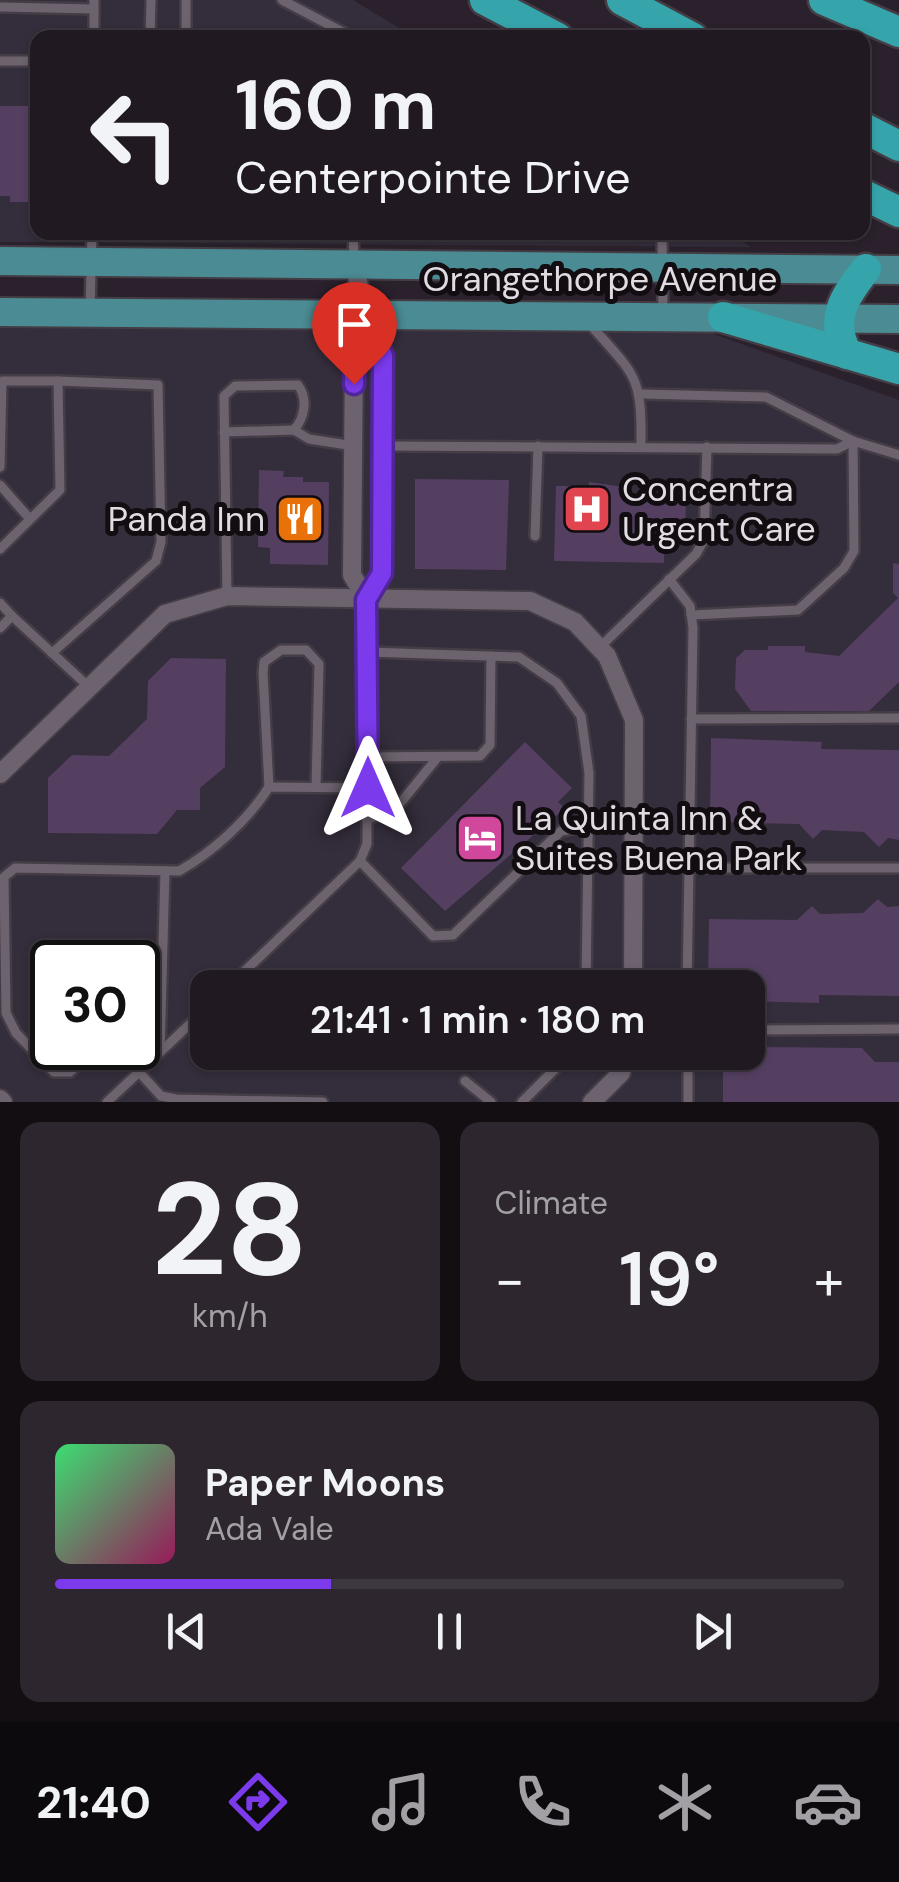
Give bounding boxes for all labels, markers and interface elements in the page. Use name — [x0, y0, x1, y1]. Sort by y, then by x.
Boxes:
text: 160 m — [235, 60, 436, 151]
icon: left — [70, 70, 200, 200]
text: Centerpointe Drive — [235, 148, 630, 207]
street label: Orangethorpe Avenue — [423, 256, 777, 302]
pin — [312, 282, 397, 385]
icon: arrive — [327, 297, 382, 352]
place label: Concentra Urgent Care — [622, 466, 816, 552]
hospital icon: Concentra Urgent Care — [561, 483, 613, 535]
restaurant icon: Panda Inn — [274, 493, 326, 545]
place label: Panda Inn — [108, 496, 265, 542]
position arrow — [316, 736, 420, 840]
place label: La Quinta Inn & Suites Buena Park — [515, 795, 803, 881]
hotel icon: La Quinta Inn & Suites Buena Park — [454, 812, 506, 864]
speed limit sign: 30 — [30, 940, 160, 1070]
text: 21:41 · 1 min · 180 m — [310, 995, 645, 1045]
text: 28 — [152, 1145, 308, 1314]
text: Climate — [495, 1182, 608, 1224]
text: 19° — [619, 1231, 719, 1328]
text: − — [495, 1244, 525, 1316]
text: + — [814, 1244, 844, 1316]
text: km/h — [192, 1295, 268, 1337]
text: Paper Moons — [205, 1458, 445, 1508]
text: Ada Vale — [205, 1508, 334, 1550]
icon: previous — [159, 1604, 214, 1659]
icon: pause — [422, 1604, 477, 1659]
icon: next — [685, 1604, 740, 1659]
icon: directions — [223, 1767, 293, 1837]
icon: music — [366, 1767, 436, 1837]
icon: phone — [508, 1767, 578, 1837]
icon: climate — [650, 1767, 720, 1837]
icon: car — [793, 1767, 863, 1837]
text: 21:40 — [36, 1773, 151, 1832]

